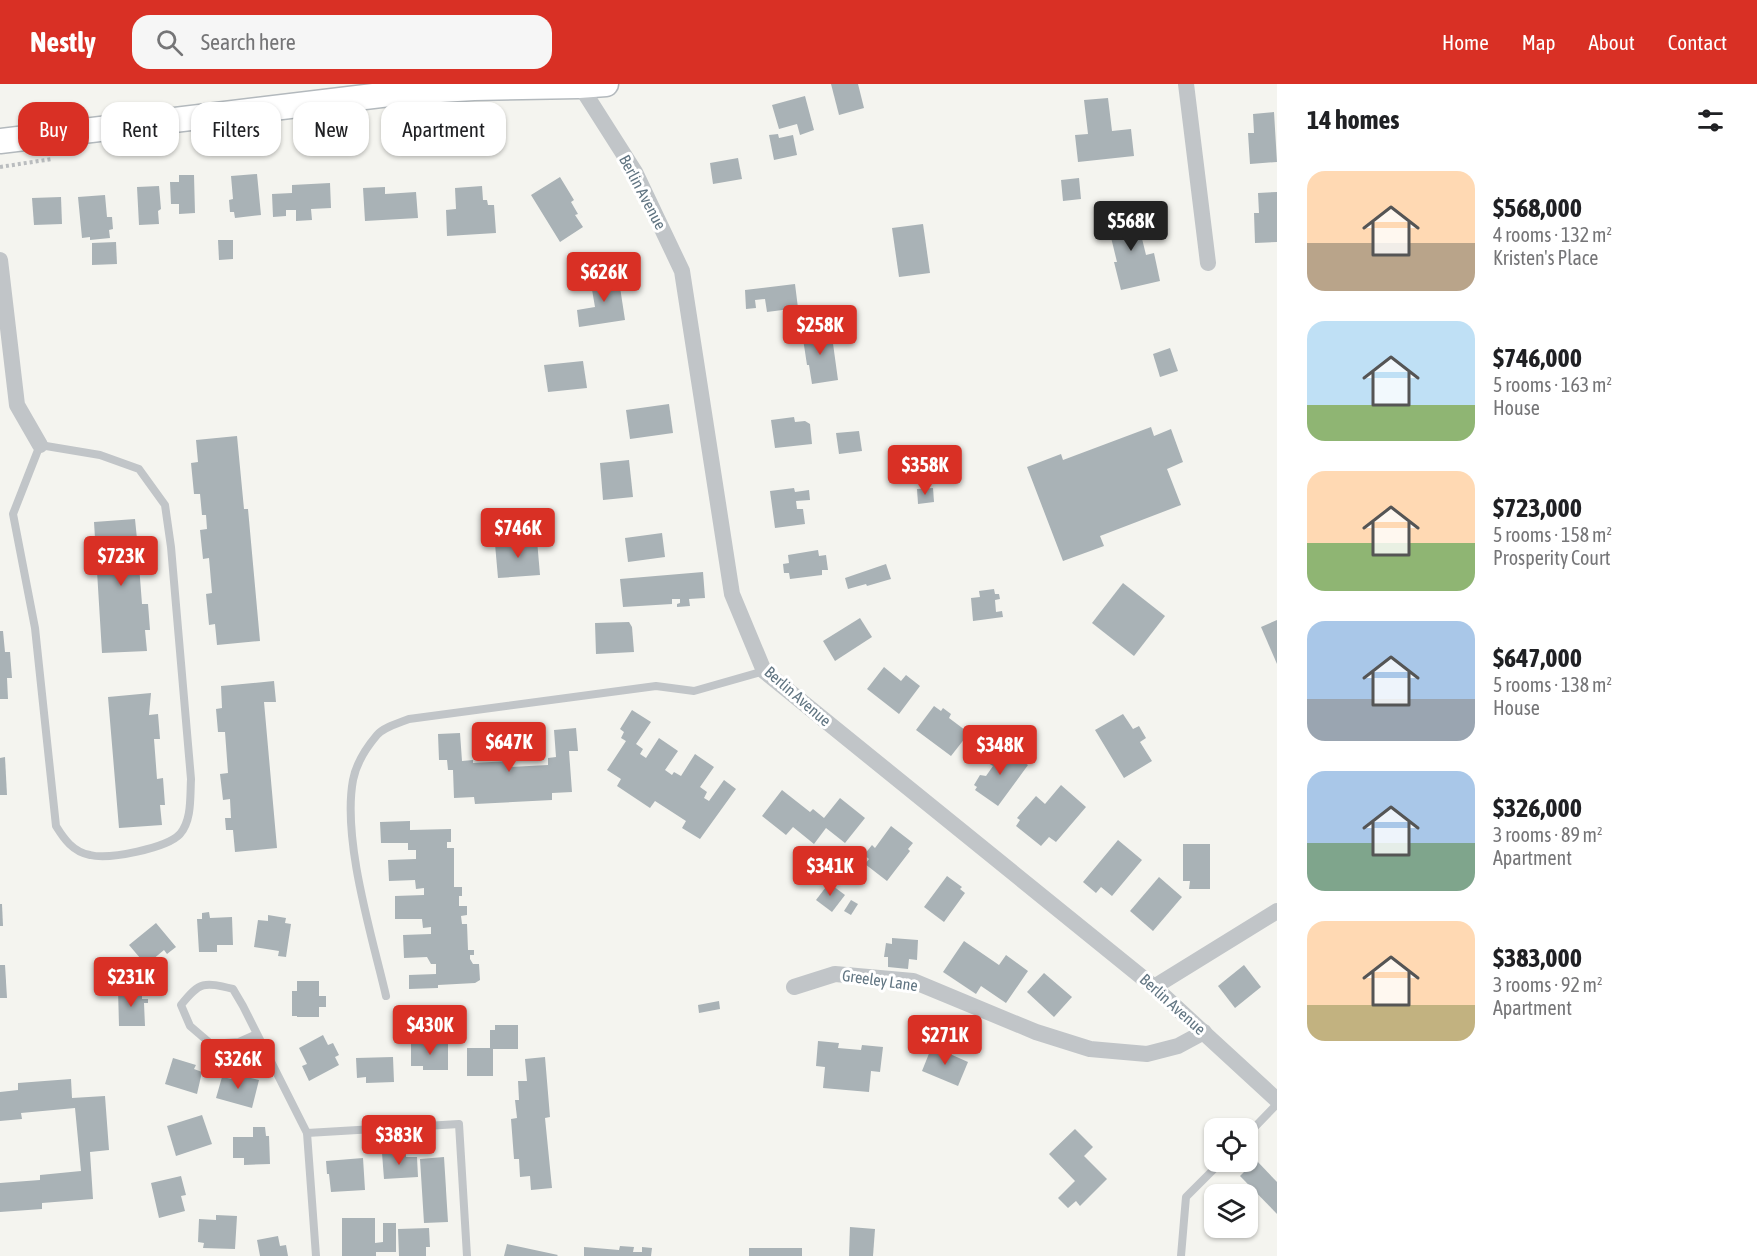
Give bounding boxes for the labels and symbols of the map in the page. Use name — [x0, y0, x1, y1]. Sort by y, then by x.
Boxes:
street label: Berlin Avenue — [616, 152, 670, 232]
pin: $568K — [1089, 201, 1173, 252]
pin: $626K — [562, 252, 646, 303]
pin: $258K — [778, 305, 862, 356]
pin: $358K — [883, 445, 967, 496]
pin: $746K — [476, 508, 560, 559]
pin: $723K — [79, 536, 163, 587]
street label: Berlin Avenue — [761, 662, 835, 730]
pin: $647K — [467, 722, 551, 773]
pin: $348K — [958, 725, 1042, 776]
pin: $341K — [788, 846, 872, 897]
pin: $231K — [89, 957, 173, 1008]
street label: Greeley Lane — [841, 966, 919, 995]
street label: Berlin Avenue — [1137, 970, 1209, 1038]
pin: $430K — [388, 1005, 472, 1056]
pin: $271K — [903, 1015, 987, 1066]
pin: $326K — [196, 1039, 280, 1090]
pin: $383K — [357, 1115, 441, 1166]

